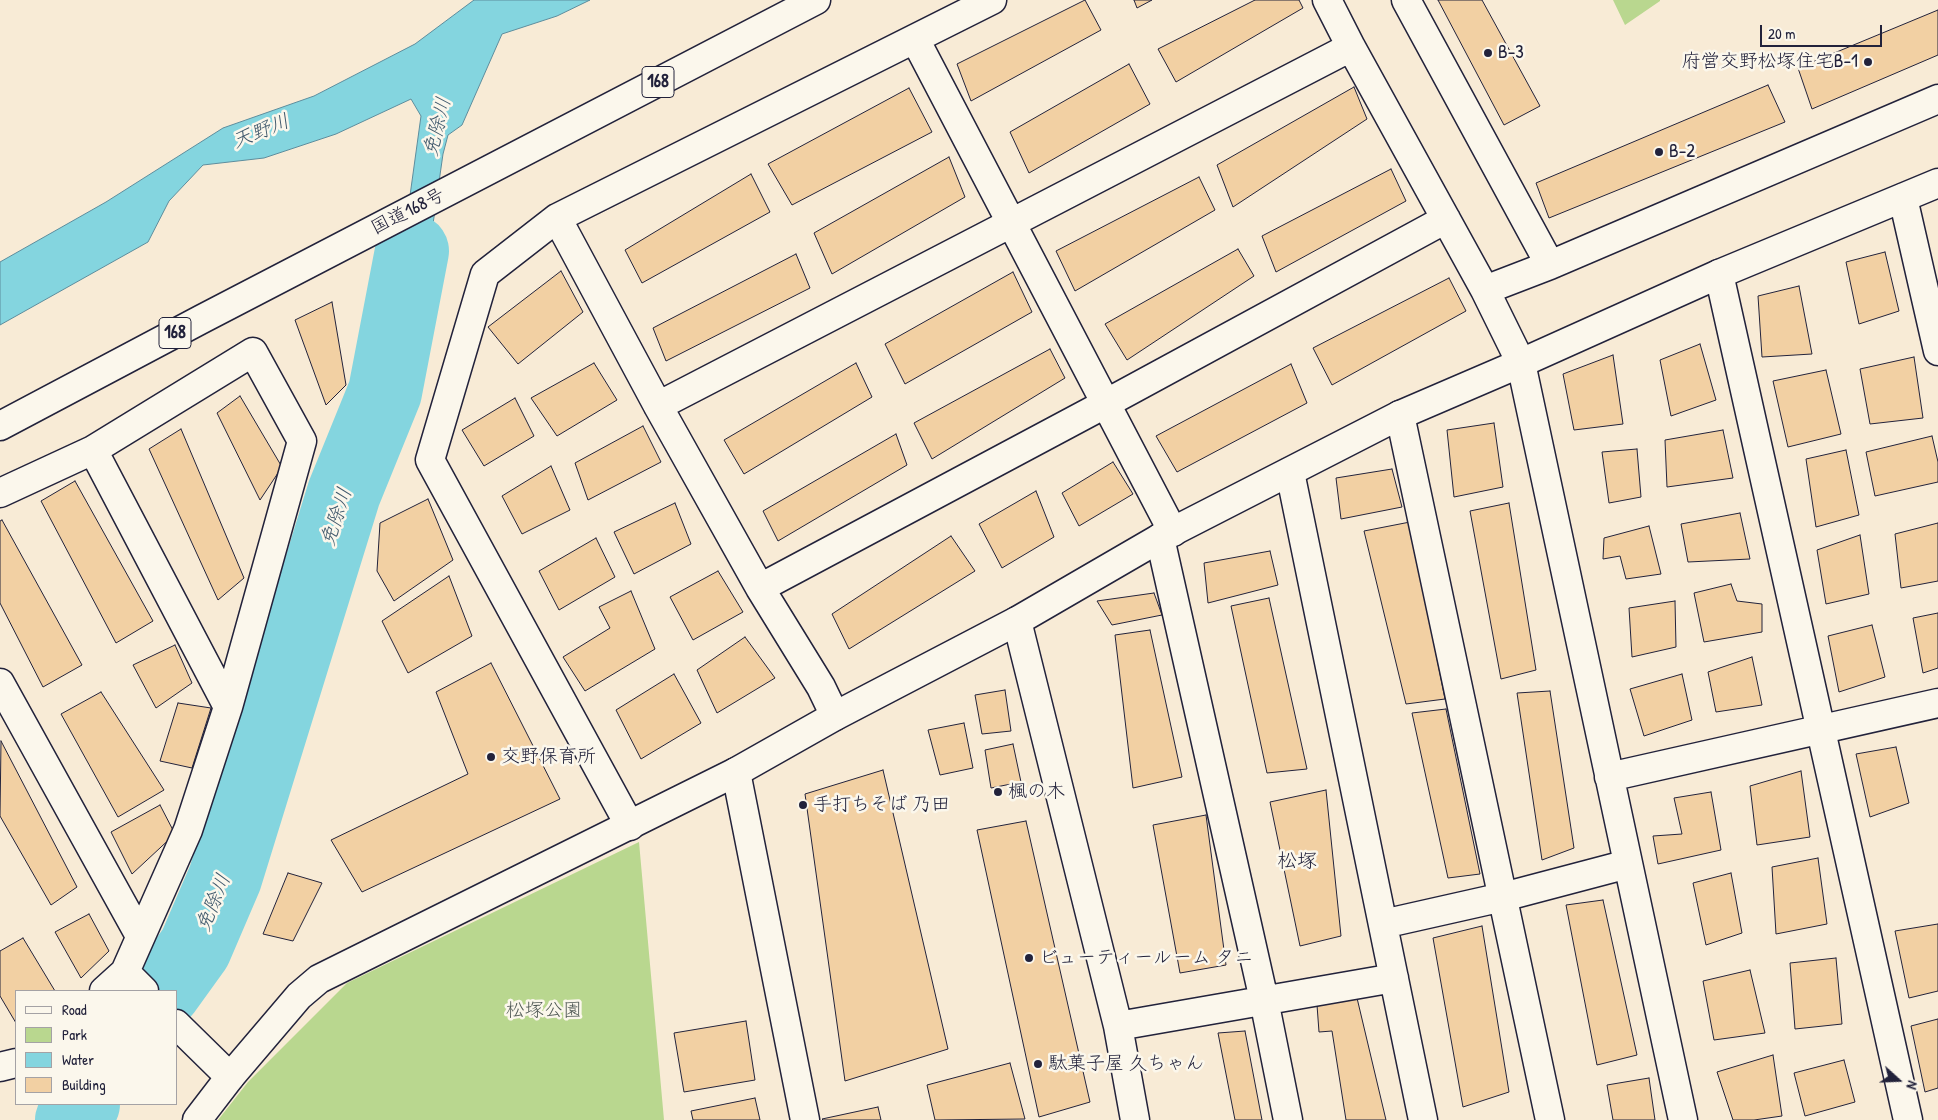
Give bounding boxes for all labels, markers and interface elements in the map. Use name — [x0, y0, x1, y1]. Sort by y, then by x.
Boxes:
scale bar — [1763, 15, 1886, 47]
text: 20 m — [1768, 23, 1795, 44]
place label: B-3 — [1498, 42, 1524, 64]
marker: B-3 — [1482, 47, 1494, 59]
place label: 府営交野松塚住宅B-1 — [1682, 51, 1858, 73]
marker: 府営交野松塚住宅B-1 — [1862, 56, 1874, 68]
road number: 168 — [642, 66, 674, 98]
water label: 免除川 — [419, 95, 457, 159]
water label: 天野川 — [229, 110, 293, 154]
place label: B-2 — [1669, 141, 1695, 163]
marker: B-2 — [1653, 146, 1665, 158]
street label: 国道168号 — [367, 184, 449, 240]
road number: 168 — [159, 317, 191, 348]
water label: 免除川 — [316, 485, 358, 549]
place label: 交野保育所 — [501, 746, 596, 768]
marker: 交野保育所 — [485, 751, 497, 763]
place label: 楓の木 — [1008, 781, 1065, 803]
marker: 楓の木 — [992, 786, 1004, 798]
place label: 手打ちそば 乃田 — [813, 794, 950, 816]
marker: 手打ちそば 乃田 — [797, 799, 809, 811]
district label: 松塚 — [1277, 850, 1317, 874]
water label: 免除川 — [192, 871, 236, 935]
place label: ビューティールーム タニ — [1039, 947, 1253, 969]
marker: ビューティールーム タニ — [1023, 952, 1035, 964]
legend — [15, 990, 178, 1105]
text: Road — [62, 999, 87, 1020]
park label: 松塚公園 — [506, 1000, 582, 1022]
text: Park — [62, 1024, 87, 1045]
text: Water — [62, 1049, 94, 1070]
place label: 駄菓子屋 久ちゃん — [1048, 1053, 1204, 1075]
north arrow — [1873, 1055, 1923, 1105]
marker: 駄菓子屋 久ちゃん — [1032, 1058, 1044, 1070]
text: Building — [62, 1074, 106, 1095]
text: N — [1902, 1079, 1923, 1092]

